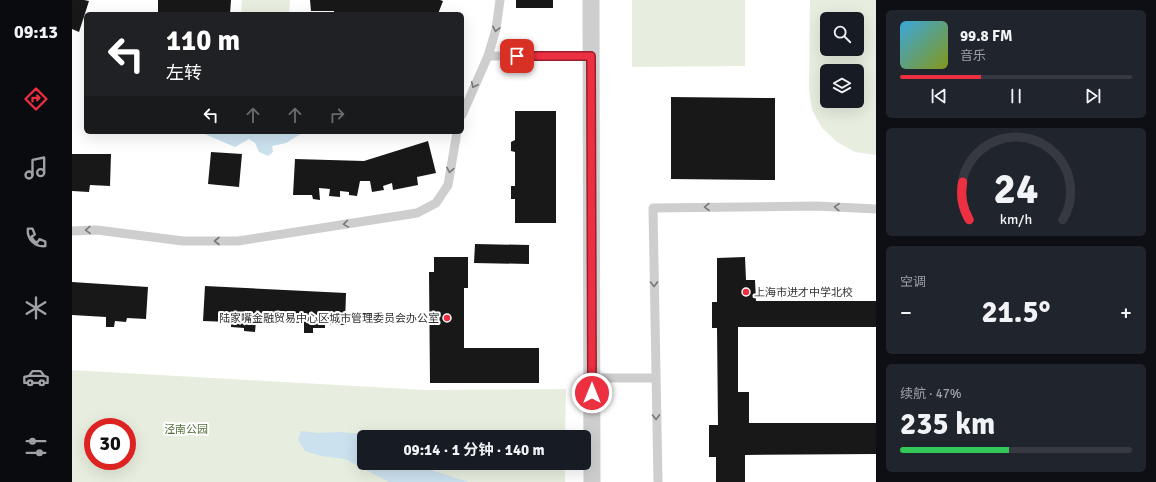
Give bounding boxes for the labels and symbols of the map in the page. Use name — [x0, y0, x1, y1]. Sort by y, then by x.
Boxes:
one-way arrow — [492, 25, 500, 32]
pin — [500, 39, 534, 73]
one-way arrow — [471, 81, 479, 89]
one-way arrow — [447, 167, 455, 174]
one-way arrow — [834, 202, 840, 211]
one-way arrow — [704, 203, 710, 211]
one-way arrow — [342, 219, 349, 228]
one-way arrow — [85, 226, 91, 235]
one-way arrow — [214, 237, 220, 245]
one-way arrow — [650, 281, 658, 287]
place label: 上海市进才中学北校 — [754, 286, 853, 299]
marker: 上海市进才中学北校 — [741, 287, 751, 297]
place label: 陆家嘴金融贸易中心区城市管理委员会办公室 — [219, 312, 439, 325]
marker: 陆家嘴金融贸易中心区城市管理委员会办公室 — [442, 313, 452, 323]
position arrow — [571, 372, 613, 414]
one-way arrow — [652, 414, 660, 420]
speed limit sign: 30 — [84, 418, 136, 470]
park label: 泾南公园 — [164, 423, 208, 436]

